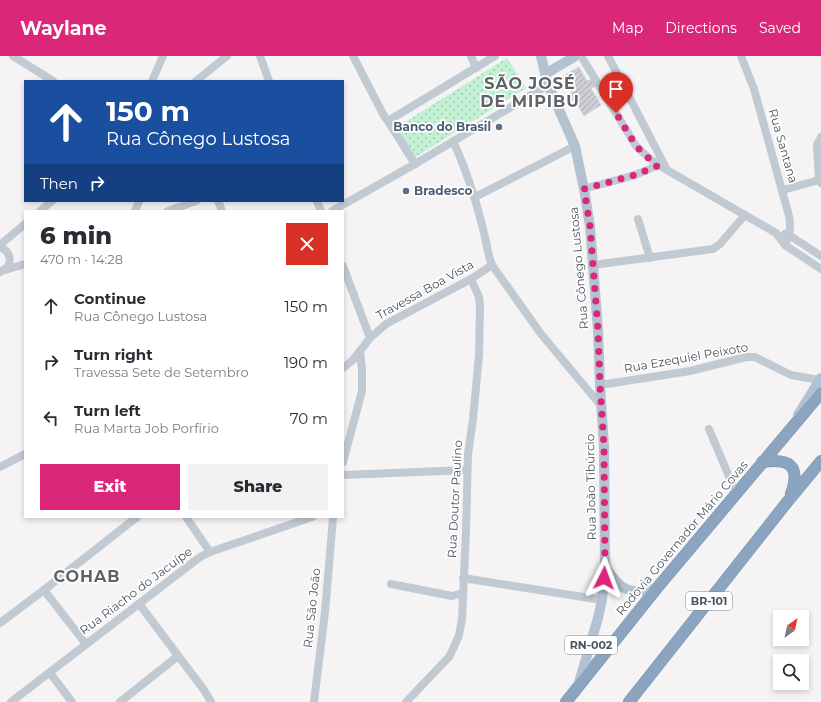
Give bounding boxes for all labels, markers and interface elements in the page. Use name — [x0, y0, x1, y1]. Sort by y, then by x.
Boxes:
text: Waylane — [20, 17, 107, 40]
text: Map — [612, 19, 643, 37]
text: Directions — [665, 19, 737, 37]
text: Saved — [759, 19, 801, 37]
pin — [599, 72, 633, 113]
district label: SÃO JOSÉ DE MIPIBU — [480, 74, 580, 111]
icon: arrive — [605, 78, 627, 100]
text: 150 m — [106, 94, 190, 128]
icon: ahead — [40, 96, 92, 148]
street label: Rua Santana — [766, 107, 801, 185]
place label: Banco do Brasil — [393, 119, 491, 134]
marker: Banco do Brasil — [494, 122, 504, 132]
text: Rua Cônego Lustosa — [106, 128, 290, 150]
icon: right — [86, 172, 108, 194]
text: Then — [40, 174, 78, 193]
place label: Bradesco — [414, 183, 473, 198]
marker: Bradesco — [401, 186, 411, 196]
street label: Rua Cônego Lustosa — [566, 206, 591, 330]
text: 6 min — [40, 221, 112, 250]
button: close — [286, 223, 328, 265]
text: 470 m · 14:28 — [40, 251, 123, 267]
street label: Travessa Boa Vista — [373, 257, 476, 323]
text: Continue — [74, 289, 146, 308]
icon: ahead — [40, 295, 62, 317]
text: 150 m — [284, 297, 328, 316]
text: Rua Cônego Lustosa — [74, 308, 207, 324]
street label: Rua Ezequiel Peixoto — [623, 339, 749, 376]
text: Turn right — [74, 345, 153, 364]
icon: right — [40, 351, 62, 373]
text: 190 m — [284, 353, 328, 372]
text: Travessa Sete de Setembro — [74, 364, 249, 380]
text: Turn left — [74, 401, 141, 420]
icon: left — [40, 407, 62, 429]
text: 70 m — [290, 409, 328, 428]
text: Rua Marta Job Porfírio — [74, 420, 219, 436]
street label: Rua João Tibúrcio — [582, 434, 599, 540]
street label: Rua Doutor Paulino — [444, 440, 465, 558]
street label: Rodovia Governador Mário Covas — [612, 457, 751, 618]
button: Exit — [40, 464, 180, 510]
button: Share — [188, 464, 328, 510]
street label: Rua Riacho do Jacuípe — [77, 543, 195, 638]
position arrow — [583, 557, 625, 599]
district label: COHAB — [53, 567, 121, 586]
street label: Rua São João — [300, 567, 323, 649]
road number: BR-101 — [686, 592, 732, 610]
north arrow — [773, 610, 809, 646]
map controls — [773, 610, 809, 690]
road number: RN-002 — [565, 636, 617, 654]
button: search — [773, 654, 809, 690]

